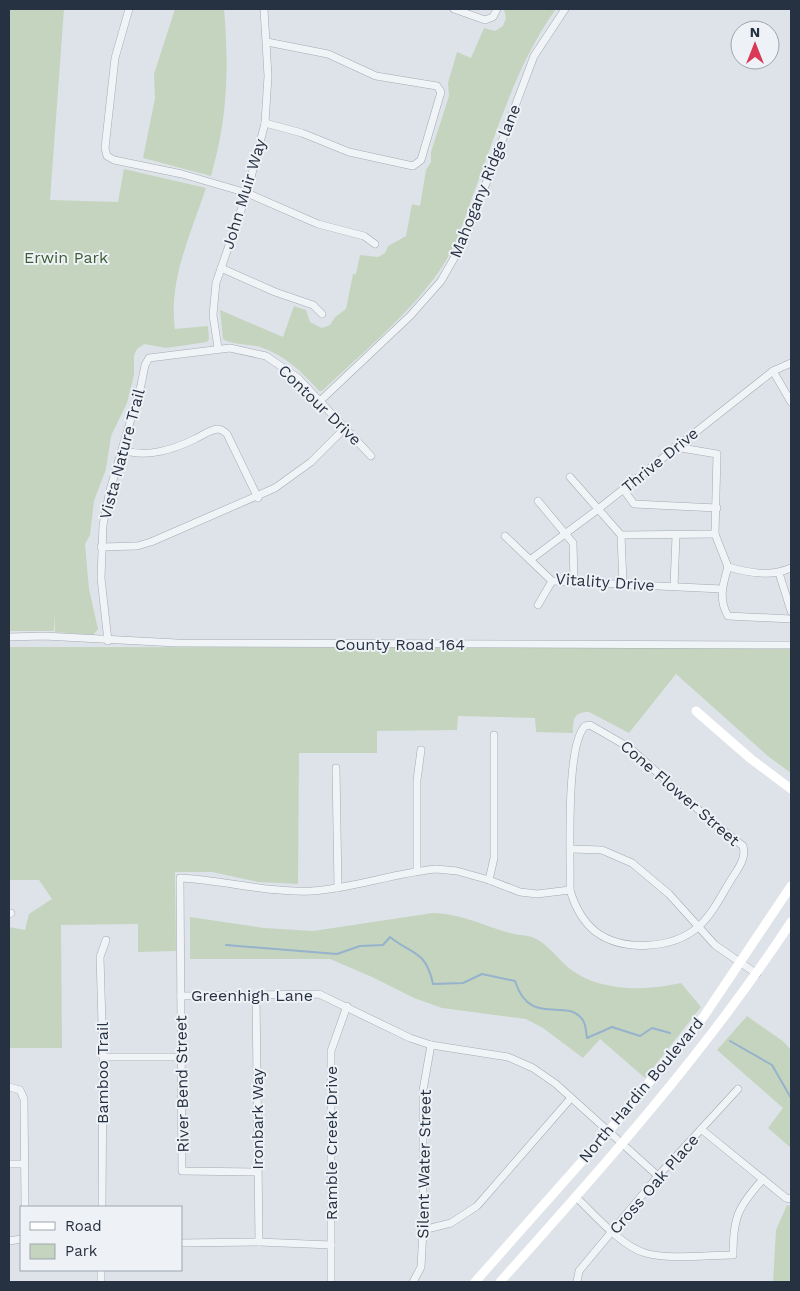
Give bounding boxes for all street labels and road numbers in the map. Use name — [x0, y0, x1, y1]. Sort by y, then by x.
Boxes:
street label: Mahogany Ridge lane — [446, 101, 524, 261]
street label: John Muir Way — [218, 136, 270, 251]
street label: Contour Drive — [275, 361, 365, 449]
street label: Vista Nature Trail — [95, 387, 149, 521]
street label: Thrive Drive — [618, 423, 702, 497]
street label: Vitality Drive — [555, 569, 655, 595]
street label: County Road 164 — [335, 635, 465, 654]
street label: Cone Flower Street — [617, 736, 744, 850]
street label: Greenhigh Lane — [191, 986, 313, 1005]
street label: North Hardin Boulevard — [575, 1014, 707, 1166]
street label: River Bend Street — [171, 1015, 193, 1153]
street label: Bamboo Trail — [93, 1022, 112, 1124]
street label: Ramble Creek Drive — [322, 1066, 341, 1220]
street label: Ironbark Way — [248, 1068, 267, 1170]
street label: Silent Water Street — [413, 1089, 435, 1239]
street label: Cross Oak Place — [605, 1130, 703, 1238]

